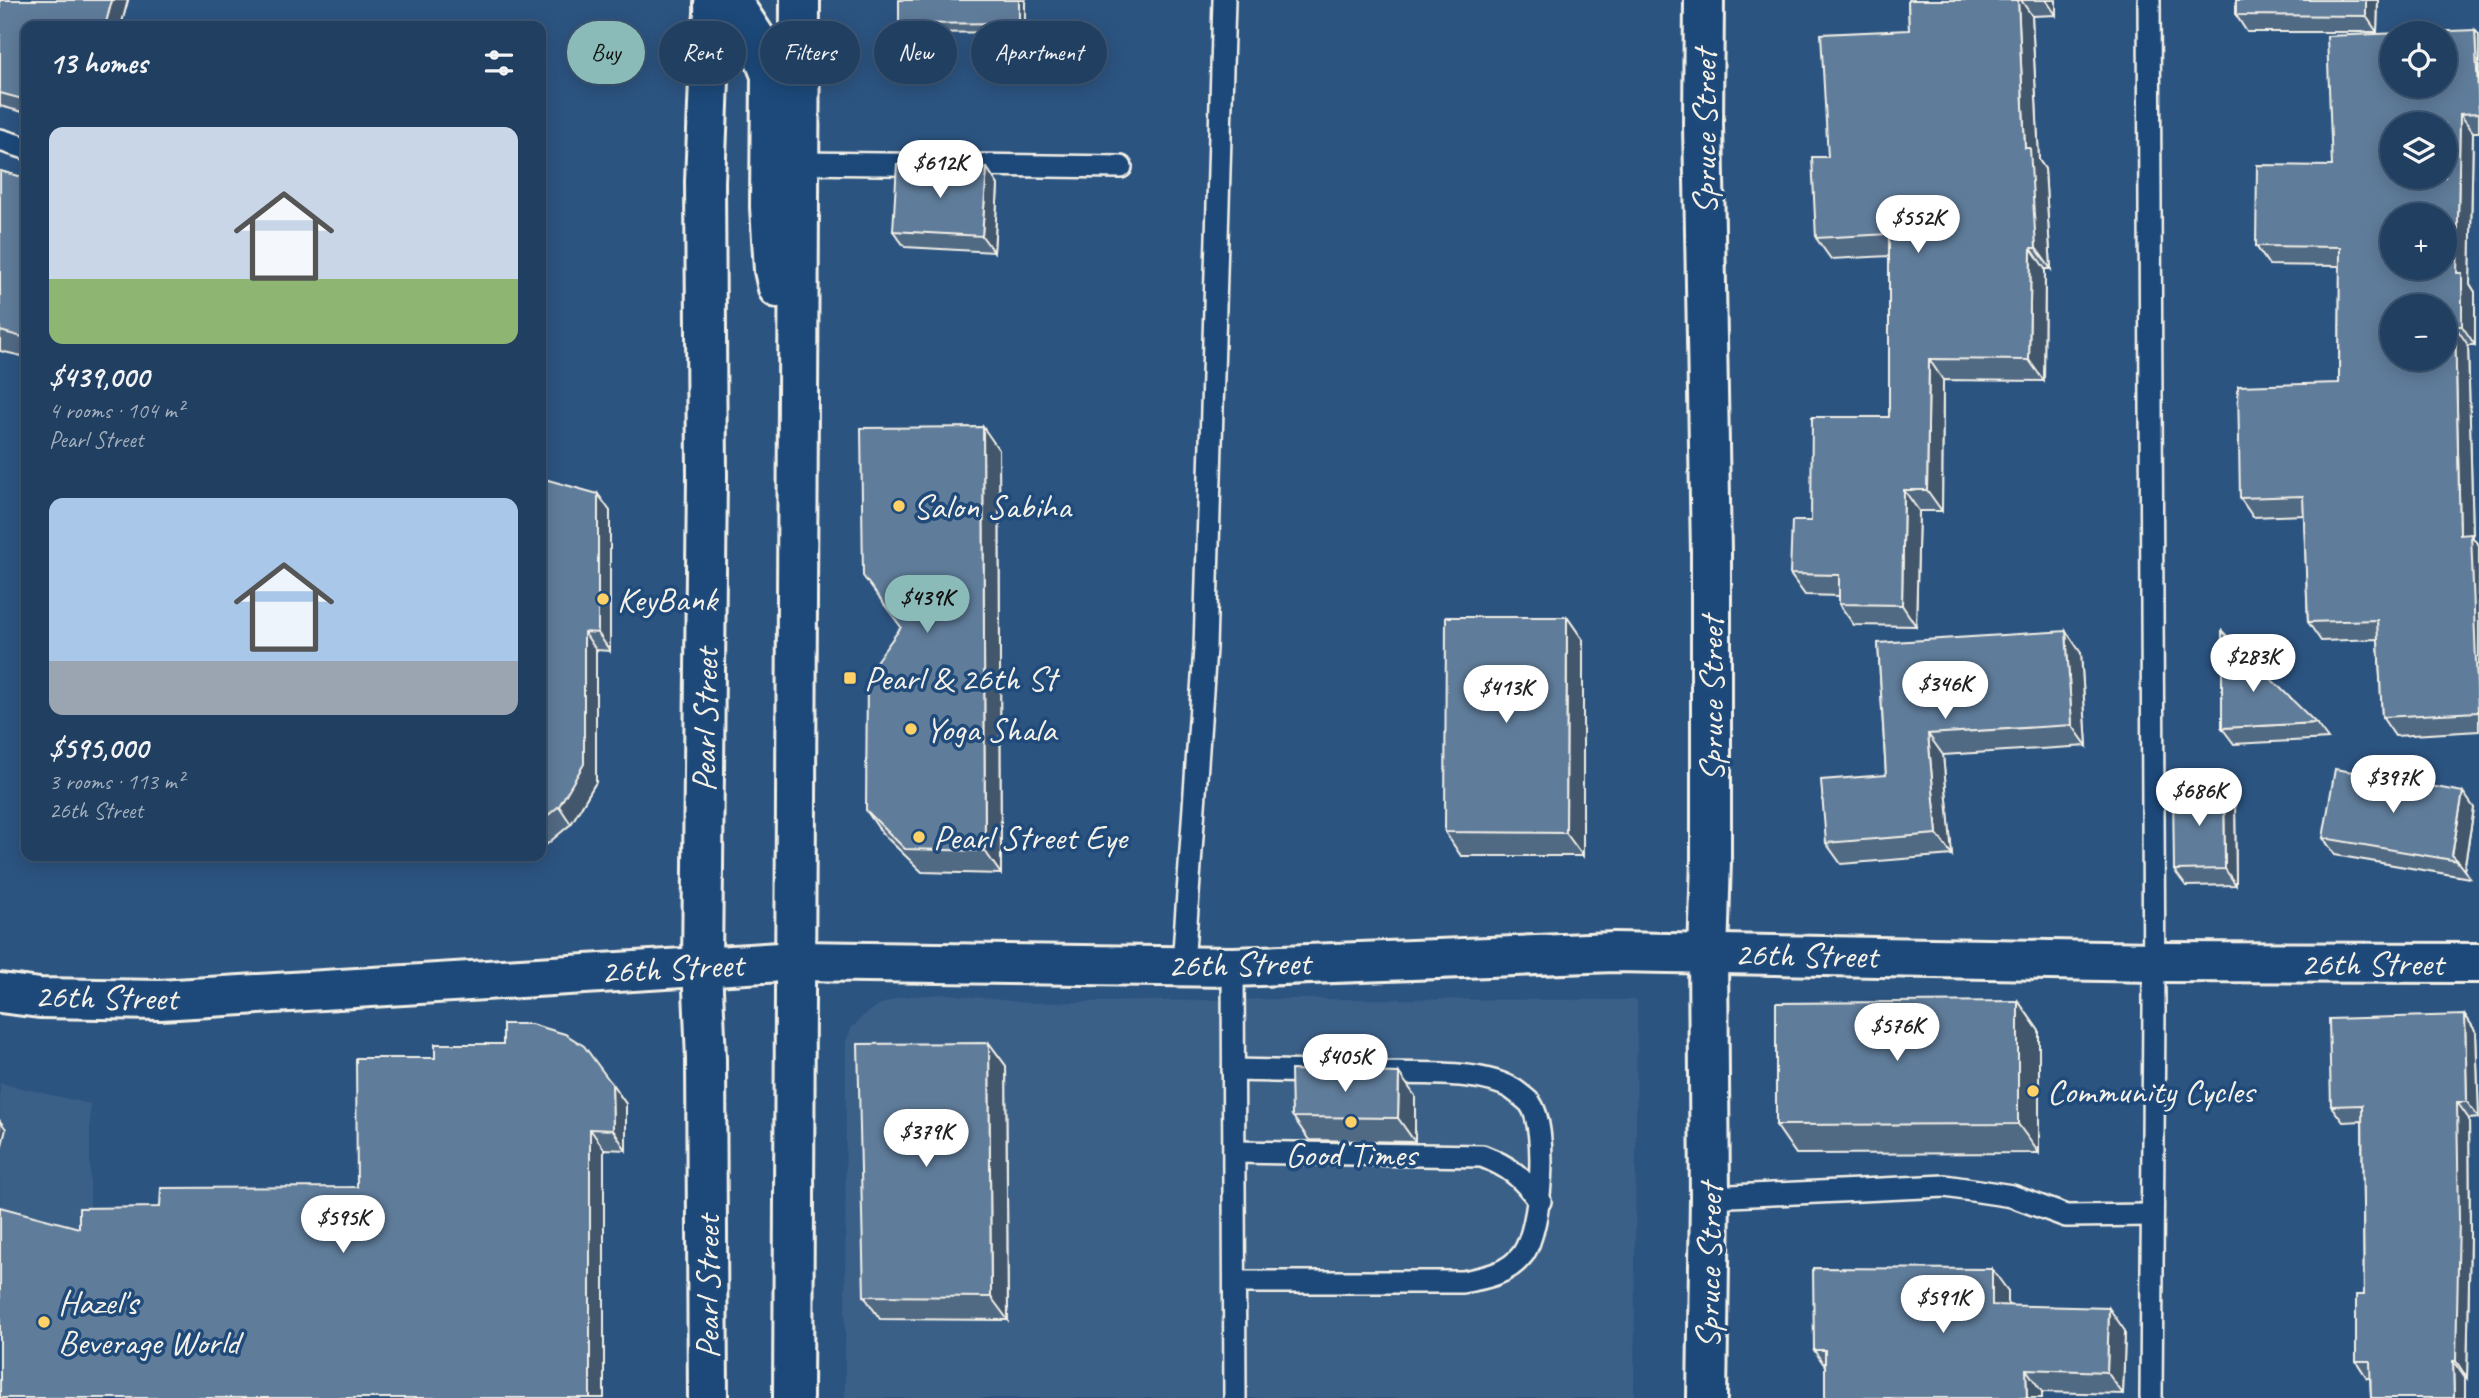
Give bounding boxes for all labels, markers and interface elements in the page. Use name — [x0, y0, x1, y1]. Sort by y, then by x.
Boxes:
chip: Buy — [567, 21, 645, 84]
chip: Rent — [659, 21, 746, 84]
chip: Filters — [760, 21, 860, 84]
chip: New — [874, 21, 957, 84]
chip: Apartment — [971, 21, 1107, 84]
map controls — [2380, 21, 2457, 371]
button: locate — [2380, 21, 2457, 98]
text: 13 homes — [49, 44, 147, 82]
icon: filters — [480, 44, 518, 82]
street label: Spruce Street — [1682, 45, 1727, 214]
button: layers — [2380, 112, 2457, 189]
pin: $612K — [891, 140, 989, 200]
text: $612K — [913, 148, 967, 177]
icon: home — [221, 173, 347, 299]
pin: $552K — [1869, 196, 1967, 255]
text: $552K — [1892, 203, 1944, 232]
button: + — [2380, 203, 2457, 280]
button: − — [2380, 294, 2457, 371]
text: $439,000 — [49, 358, 149, 396]
text: 4 rooms · 104 m² — [49, 396, 184, 425]
text: Pearl Street — [49, 425, 143, 454]
place label: Salon Sabiha — [913, 484, 1073, 529]
marker: Salon Sabiha — [891, 498, 907, 514]
icon: home — [221, 544, 347, 670]
pin: $439K — [878, 576, 976, 635]
place label: KeyBank — [617, 577, 719, 622]
text: $439K — [901, 583, 953, 612]
marker: KeyBank — [595, 591, 611, 607]
street label: Spruce Street — [1689, 612, 1734, 781]
pin: $283K — [2204, 634, 2302, 694]
text: $283K — [2226, 642, 2280, 671]
street label: Pearl Street — [681, 644, 729, 792]
place label: Pearl & 26th St — [864, 656, 1061, 701]
pin: $346K — [1896, 662, 1994, 721]
pin: $413K — [1457, 666, 1555, 725]
text: $346K — [1918, 669, 1972, 698]
marker: Pearl & 26th St — [842, 670, 858, 686]
text: $413K — [1479, 673, 1533, 702]
place label: Yoga Shala — [925, 707, 1059, 752]
marker: Yoga Shala — [903, 721, 919, 737]
text: $595,000 — [49, 729, 148, 767]
pin: $397K — [2344, 756, 2442, 815]
text: $397K — [2367, 763, 2419, 792]
text: 3 rooms · 113 m² — [49, 767, 184, 796]
pin: $686K — [2150, 768, 2248, 828]
text: $686K — [2172, 776, 2226, 805]
text: 26th Street — [49, 796, 143, 825]
place label: Pearl Street Eye — [933, 815, 1129, 860]
marker: Pearl Street Eye — [911, 829, 927, 845]
street label: 26th Street — [1734, 931, 1881, 979]
street label: 26th Street — [1167, 940, 1314, 988]
street label: 26th Street — [2301, 941, 2447, 986]
street label: 26th Street — [599, 942, 748, 994]
street label: 26th Street — [34, 973, 181, 1021]
pin: $576K — [1848, 1004, 1946, 1063]
text: $576K — [1870, 1011, 1924, 1040]
pin: $405K — [1296, 1034, 1394, 1094]
text: $405K — [1319, 1042, 1371, 1071]
place label: Community Cycles — [2047, 1069, 2257, 1114]
marker: Community Cycles — [2025, 1083, 2041, 1099]
pin: $379K — [877, 1110, 975, 1169]
marker: Good Times — [1343, 1114, 1359, 1130]
text: $379K — [900, 1117, 952, 1146]
place label: Good Times — [1285, 1132, 1420, 1177]
street label: Spruce Street — [1685, 1179, 1733, 1349]
pin: $595K — [294, 1196, 392, 1255]
text: $595K — [317, 1203, 369, 1232]
street label: Pearl Street — [685, 1212, 730, 1359]
pin: $591K — [1894, 1276, 1992, 1335]
place label: Hazel's Beverage World — [58, 1280, 245, 1365]
text: $591K — [1917, 1283, 1969, 1312]
marker: Hazel's Beverage World — [36, 1314, 52, 1330]

